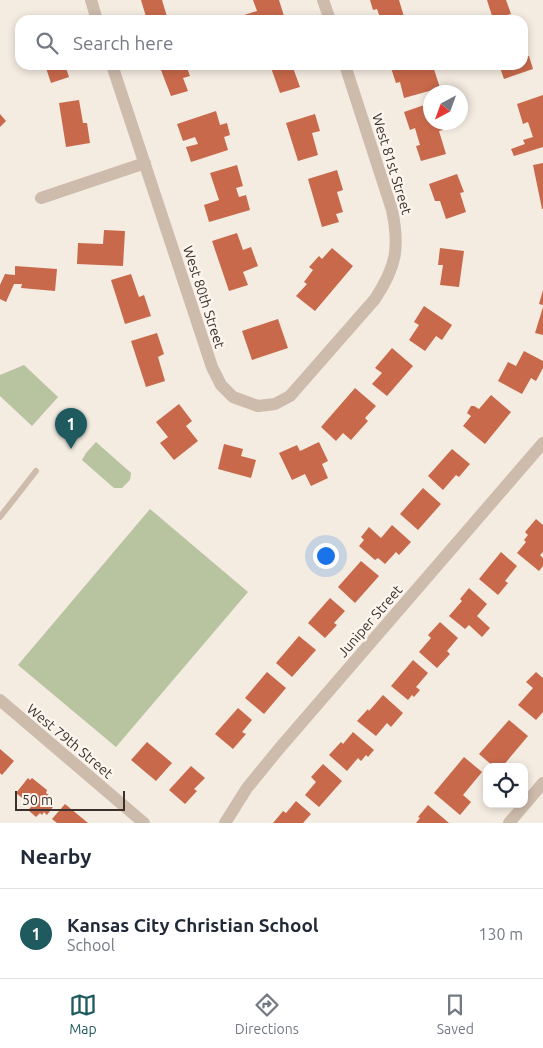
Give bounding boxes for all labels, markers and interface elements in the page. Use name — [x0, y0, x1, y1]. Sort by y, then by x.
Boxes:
search box — [15, 15, 528, 70]
icon: search — [33, 29, 61, 57]
text: Search here — [73, 32, 173, 54]
north arrow — [423, 85, 468, 130]
street label: West 81st Street — [369, 111, 415, 217]
street label: West 80th Street — [180, 244, 228, 351]
pin: 1 — [55, 408, 87, 449]
your location — [313, 543, 339, 569]
street label: Juniper Street — [335, 581, 406, 660]
street label: West 79th Street — [24, 701, 116, 782]
map controls — [483, 763, 528, 808]
button: locate — [483, 763, 528, 808]
scale bar — [15, 788, 125, 811]
text: 50 m — [22, 792, 53, 808]
text: Nearby — [20, 844, 91, 868]
text: Kansas City Christian School — [67, 914, 319, 936]
text: 1 — [31, 925, 41, 943]
text: 130 m — [478, 925, 523, 943]
text: School — [67, 936, 115, 954]
tab: Map — [69, 991, 97, 1037]
tab: Directions — [235, 991, 299, 1037]
tab: Saved — [437, 991, 474, 1037]

